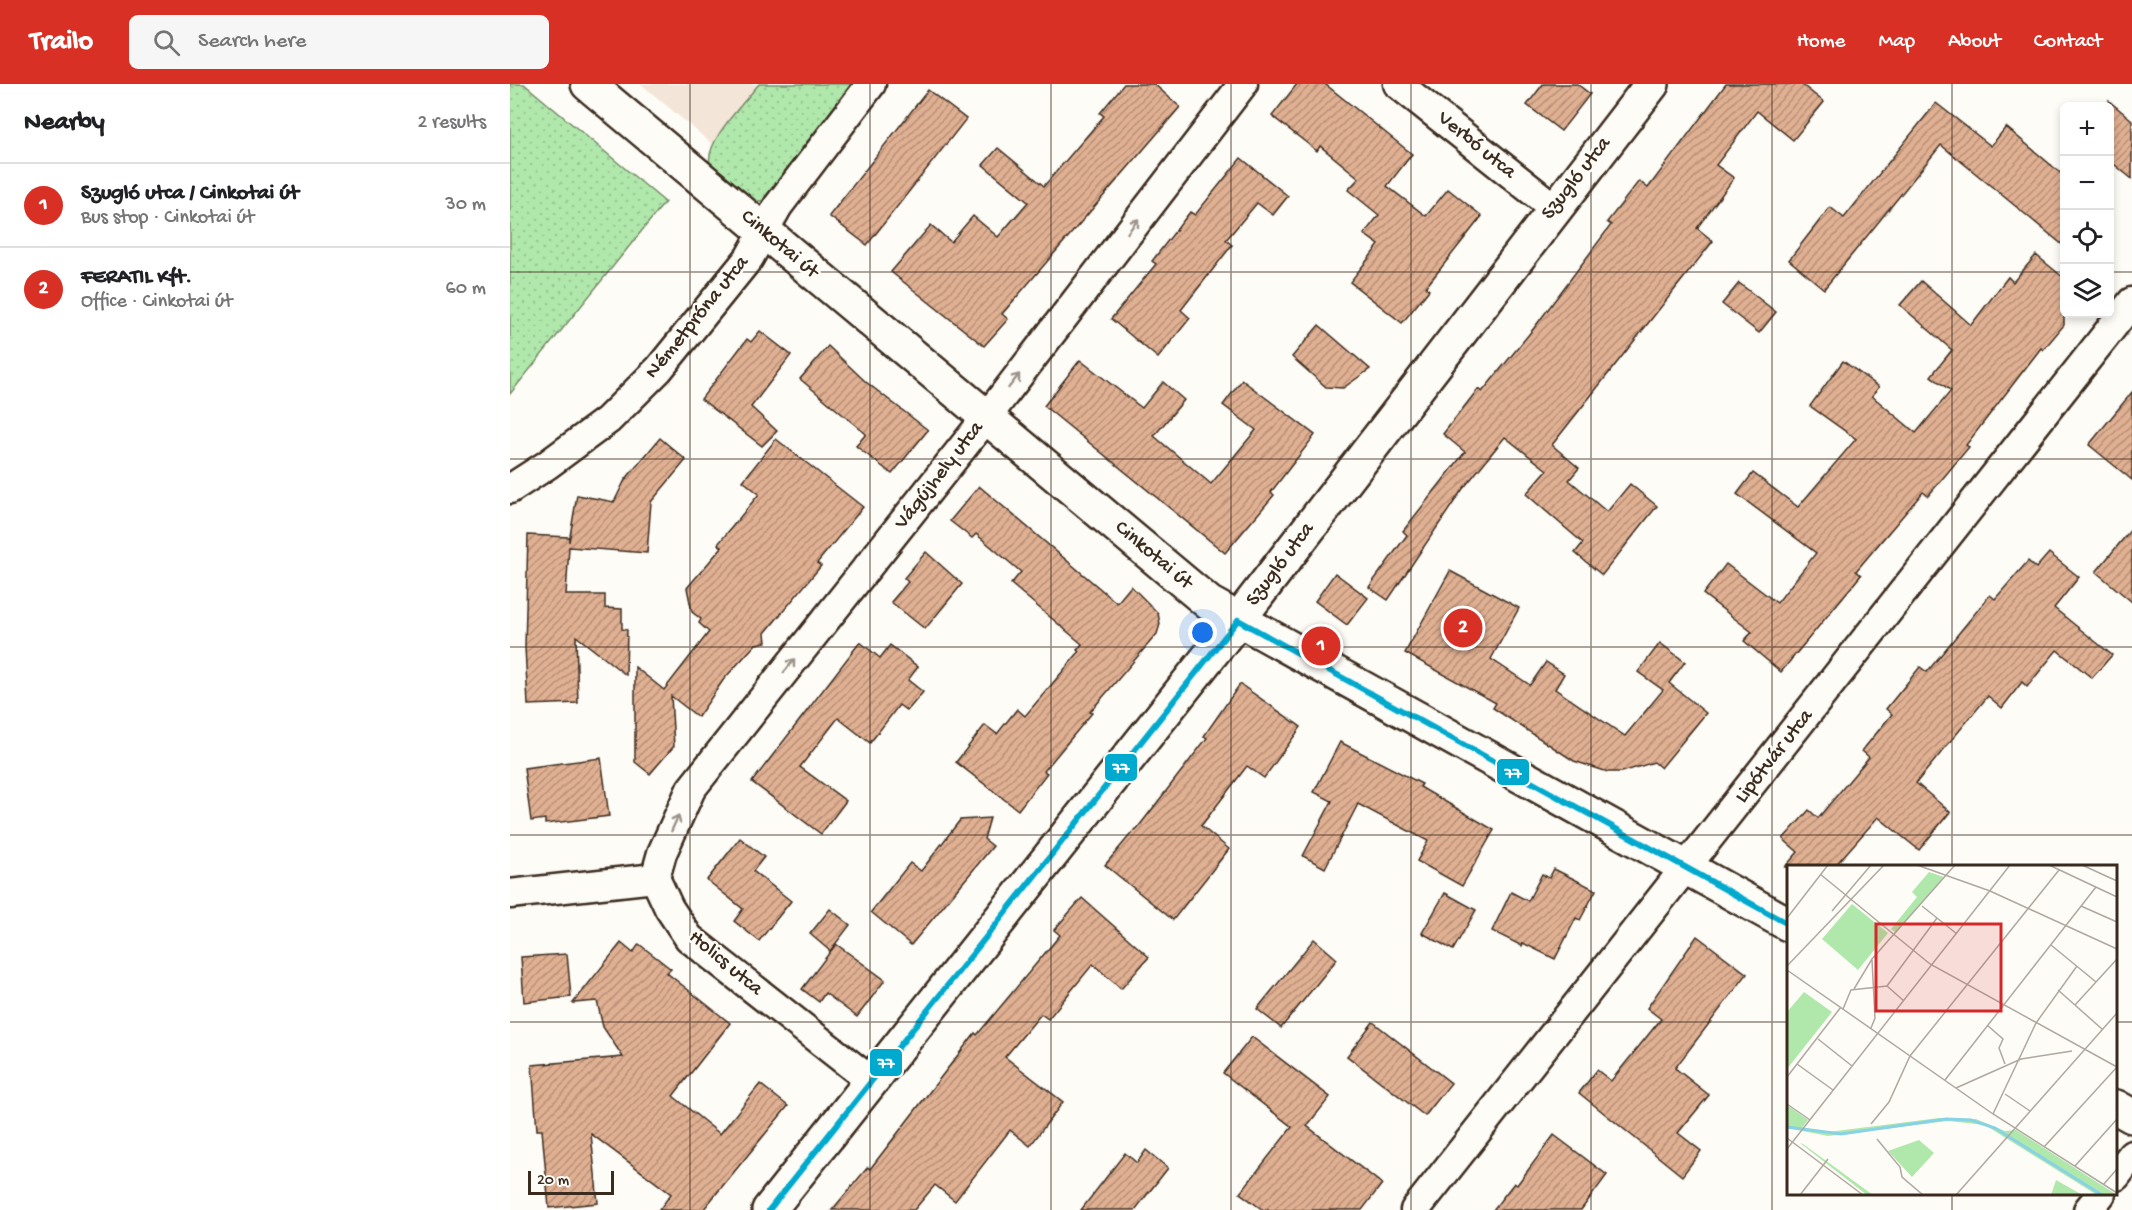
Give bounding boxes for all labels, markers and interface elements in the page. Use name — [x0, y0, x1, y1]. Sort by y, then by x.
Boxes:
search box — [129, 15, 549, 69]
text: Trailo — [30, 26, 93, 59]
icon: search — [150, 26, 183, 59]
text: Search here — [198, 29, 306, 55]
text: Home — [1797, 30, 1845, 55]
text: Map — [1878, 30, 1915, 55]
text: About — [1948, 30, 2001, 55]
text: Contact — [2034, 30, 2102, 55]
map controls — [2060, 102, 2114, 318]
button: + — [2060, 102, 2114, 156]
street label: Verbó utca — [1431, 106, 1521, 186]
text: Nearby — [24, 108, 105, 139]
text: 2 results — [417, 112, 486, 135]
street label: Szugló utca — [1537, 131, 1618, 226]
button: − — [2060, 156, 2114, 210]
text: Szugló utca / Cinkotai út — [81, 181, 299, 207]
text: 1 — [39, 194, 48, 217]
text: 30 m — [445, 194, 486, 217]
street label: Cinkotai út — [735, 205, 825, 286]
text: Bus stop · Cinkotai út — [81, 207, 254, 230]
button: locate — [2060, 210, 2114, 264]
one-way arrow — [1127, 219, 1140, 235]
street label: Németpróna utca — [641, 250, 756, 385]
button: layers — [2060, 264, 2114, 318]
text: FERATIL Kft. — [81, 265, 192, 291]
text: 2 — [39, 278, 48, 301]
text: 60 m — [446, 278, 486, 301]
text: Office · Cinkotai út — [81, 291, 232, 314]
one-way arrow — [1008, 373, 1021, 389]
street label: Vágújhely utca — [889, 416, 991, 536]
street label: Cinkotai út — [1109, 516, 1199, 597]
street label: Szugló utca — [1241, 517, 1321, 612]
pin: 2 — [1444, 606, 1482, 650]
your location — [1188, 618, 1217, 647]
pin: 1 — [1302, 624, 1340, 668]
one-way arrow — [782, 658, 795, 674]
street label: Lipótvár utca — [1730, 704, 1820, 809]
line badge: 77 — [1104, 753, 1138, 782]
line badge: 77 — [1496, 758, 1530, 786]
text: 77 — [1112, 761, 1130, 780]
text: 77 — [1504, 766, 1522, 785]
one-way arrow — [669, 814, 681, 832]
inset map — [1787, 865, 2117, 1195]
street label: Holics utca — [683, 926, 768, 1003]
line badge: 77 — [869, 1048, 903, 1077]
text: 77 — [877, 1056, 895, 1075]
scale bar — [528, 1168, 614, 1196]
text: 20 m — [537, 1172, 569, 1191]

